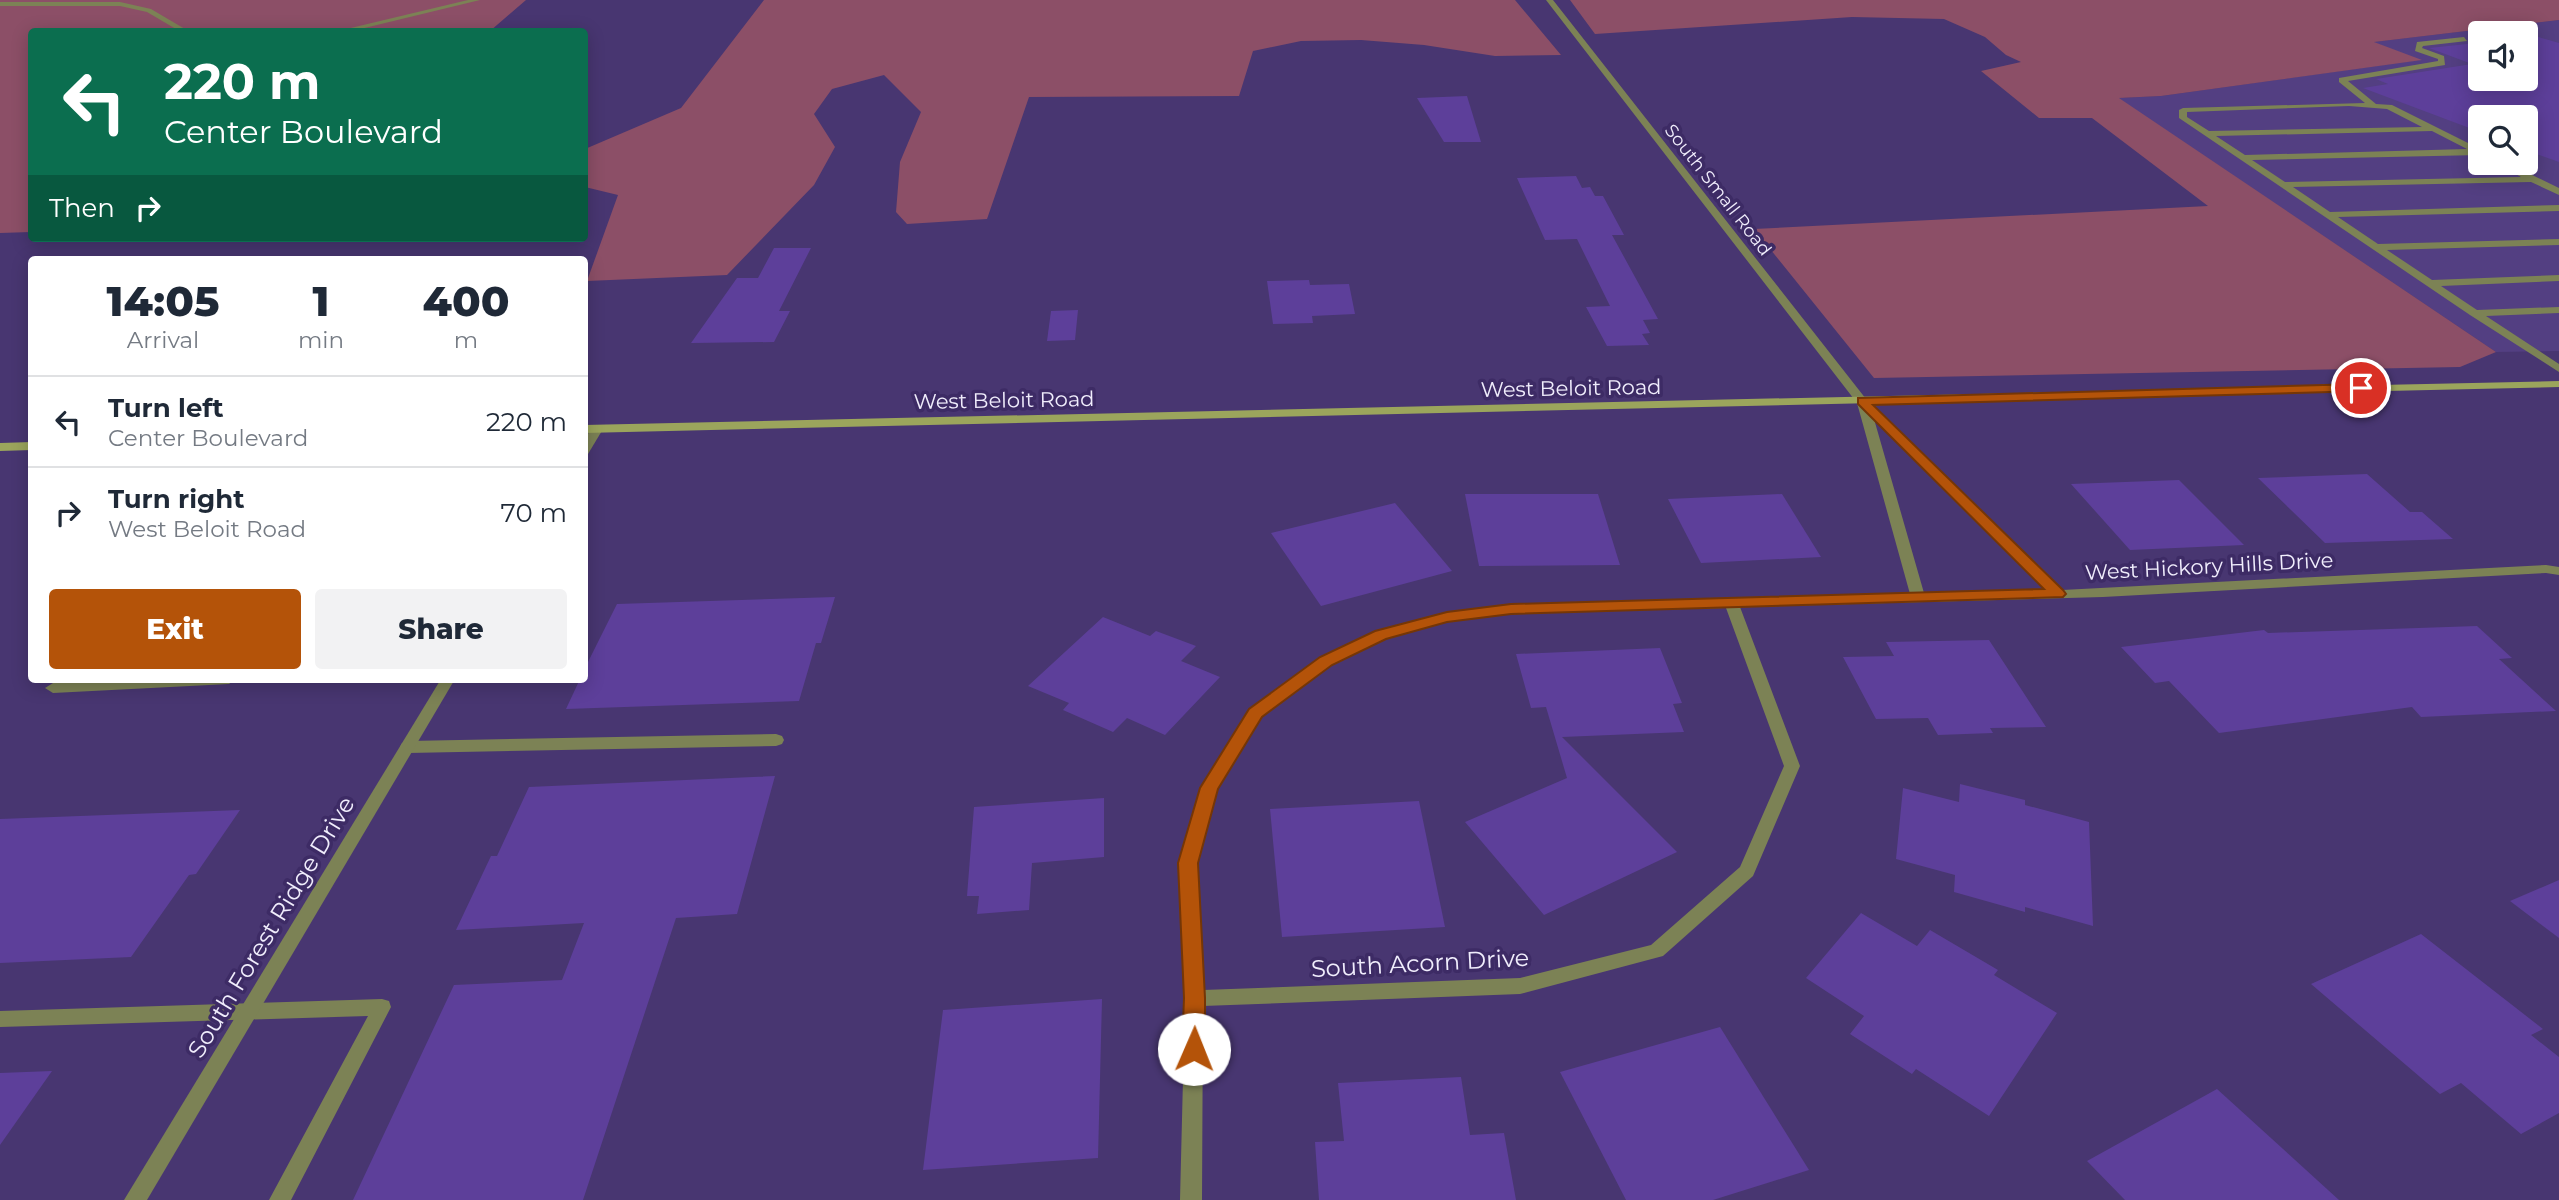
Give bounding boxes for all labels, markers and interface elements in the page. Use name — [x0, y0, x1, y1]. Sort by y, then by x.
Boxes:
map controls — [2468, 21, 2538, 175]
button: sound — [2468, 21, 2538, 91]
text: 220 m — [164, 52, 320, 111]
icon: left — [49, 56, 140, 147]
button: search — [2468, 105, 2538, 175]
text: Center Boulevard — [164, 112, 443, 151]
street label: South Small Road — [1660, 120, 1776, 260]
icon: right — [129, 189, 167, 227]
text: Then — [49, 192, 115, 224]
text: 14:05 — [106, 275, 219, 327]
text: 1 — [312, 275, 330, 327]
text: 400 — [423, 275, 510, 327]
text: Arrival — [127, 326, 199, 354]
text: min — [298, 326, 344, 354]
text: m — [454, 326, 478, 354]
pin — [2331, 358, 2391, 418]
icon: arrive — [2342, 369, 2380, 407]
street label: West Beloit Road — [1480, 374, 1662, 402]
street label: West Beloit Road — [913, 386, 1095, 414]
text: Turn left — [108, 392, 224, 424]
icon: left — [49, 403, 87, 441]
text: 220 m — [486, 406, 567, 438]
text: Center Boulevard — [108, 424, 308, 452]
text: Turn right — [108, 483, 244, 515]
icon: right — [49, 494, 87, 532]
text: 70 m — [501, 497, 567, 529]
text: West Beloit Road — [108, 515, 306, 543]
street label: West Hickory Hills Drive — [2084, 547, 2334, 585]
button: Exit — [49, 589, 301, 669]
button: Share — [315, 589, 567, 669]
street label: South Forest Ridge Drive — [181, 791, 361, 1063]
street label: South Acorn Drive — [1310, 943, 1530, 983]
position arrow — [1157, 1012, 1231, 1086]

